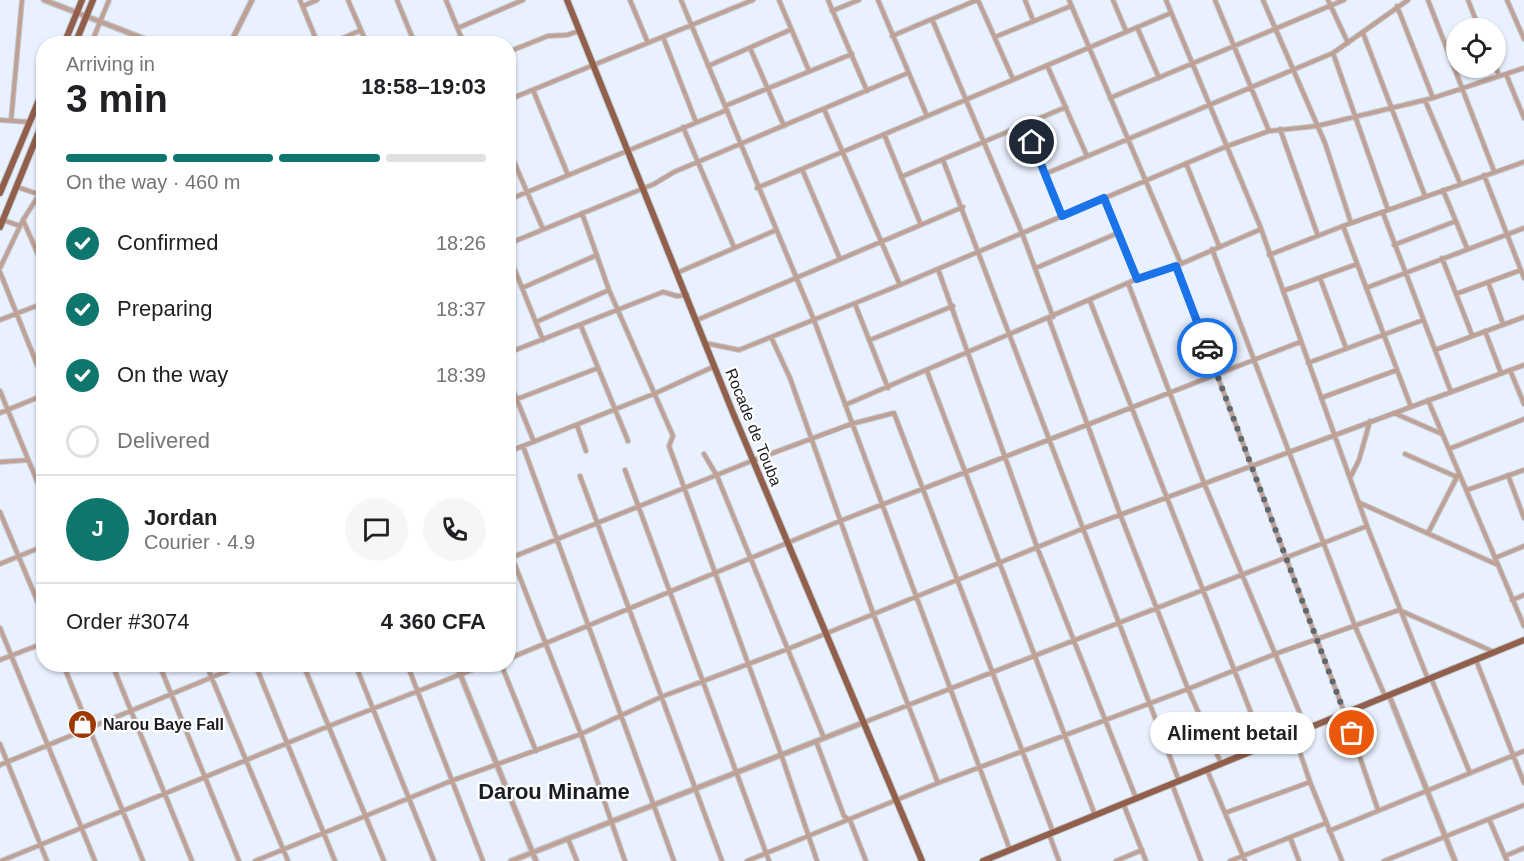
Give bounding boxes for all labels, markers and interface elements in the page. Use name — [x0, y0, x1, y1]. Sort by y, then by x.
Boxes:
map controls — [1446, 18, 1506, 78]
button: locate — [1446, 18, 1506, 78]
text: Arriving in — [66, 53, 155, 75]
text: 18:58–19:03 — [361, 74, 486, 99]
text: 3 min — [66, 77, 168, 120]
pin — [1006, 116, 1057, 167]
icon: home — [1015, 125, 1048, 158]
text: On the way · 460 m — [66, 171, 241, 193]
icon: check — [66, 227, 99, 260]
text: Confirmed — [117, 230, 218, 255]
text: 18:26 — [436, 232, 486, 254]
icon: check — [66, 293, 99, 326]
text: Preparing — [117, 296, 212, 321]
text: 18:37 — [436, 298, 486, 320]
courier — [1177, 318, 1237, 378]
icon: car — [1191, 332, 1224, 365]
icon: check — [66, 359, 99, 392]
text: On the way — [117, 362, 228, 387]
text: 18:39 — [436, 364, 486, 386]
street label: Rocade de Touba — [722, 366, 785, 488]
text: Delivered — [117, 428, 210, 453]
button: chat — [345, 498, 408, 561]
button: phone — [423, 498, 486, 561]
text: Jordan — [144, 505, 217, 530]
text: J — [91, 516, 104, 541]
text: Courier · 4.9 — [144, 531, 255, 553]
text: Order #3074 — [66, 609, 190, 634]
text: 4 360 CFA — [381, 609, 486, 634]
pin — [1326, 707, 1377, 758]
shop icon: Narou Baye Fall — [66, 708, 98, 740]
callout: Aliment betail — [1151, 712, 1316, 754]
place label: Narou Baye Fall — [103, 716, 224, 733]
icon: bag — [1335, 716, 1368, 749]
text: Aliment betail — [1167, 722, 1298, 744]
district label: Darou Miname — [478, 779, 630, 804]

